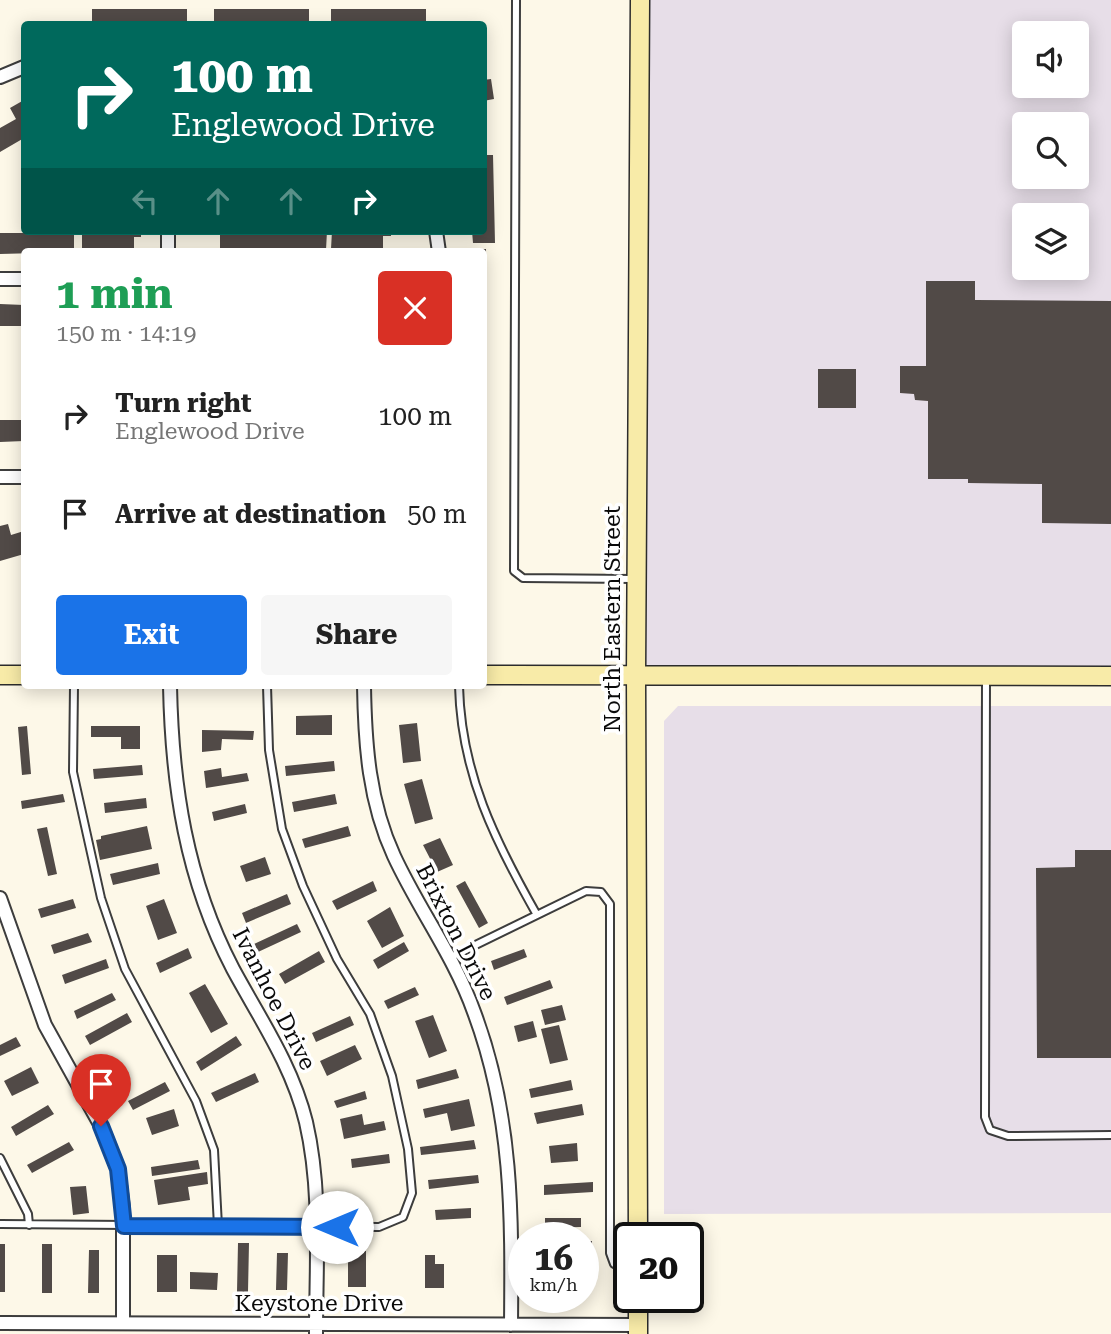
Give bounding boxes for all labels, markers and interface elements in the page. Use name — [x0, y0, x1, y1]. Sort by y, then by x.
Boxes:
map controls — [1012, 21, 1089, 280]
button: sound — [1012, 21, 1089, 98]
text: 100 m — [171, 47, 313, 104]
icon: right — [56, 49, 147, 140]
text: Englewood Drive — [171, 106, 435, 144]
button: search — [1012, 112, 1089, 189]
icon: left — [126, 182, 164, 220]
icon: ahead — [199, 182, 237, 220]
icon: ahead — [272, 182, 310, 220]
icon: right — [345, 182, 383, 220]
button: layers — [1012, 203, 1089, 280]
text: 1 min — [56, 269, 173, 318]
button: close — [378, 271, 452, 345]
text: 150 m · 14:19 — [56, 320, 196, 347]
text: Turn right — [115, 388, 251, 418]
icon: right — [56, 397, 94, 435]
text: 100 m — [378, 401, 452, 431]
text: Englewood Drive — [115, 418, 305, 445]
icon: arrive — [56, 495, 94, 533]
text: Arrive at destination — [115, 499, 386, 529]
text: 50 m — [407, 499, 467, 529]
street label: North Eastern Street — [599, 505, 626, 732]
button: Exit — [56, 595, 247, 675]
button: Share — [261, 595, 452, 675]
street label: Brixton Drive — [410, 859, 502, 1005]
street label: Ivanhoe Drive — [227, 923, 321, 1075]
pin — [71, 1054, 131, 1126]
icon: arrive — [82, 1065, 120, 1103]
position arrow — [300, 1190, 374, 1264]
speed limit sign: 20 — [613, 1222, 704, 1313]
text: 16 — [534, 1238, 573, 1279]
text: km/h — [529, 1274, 578, 1295]
street label: Keystone Drive — [235, 1290, 403, 1317]

